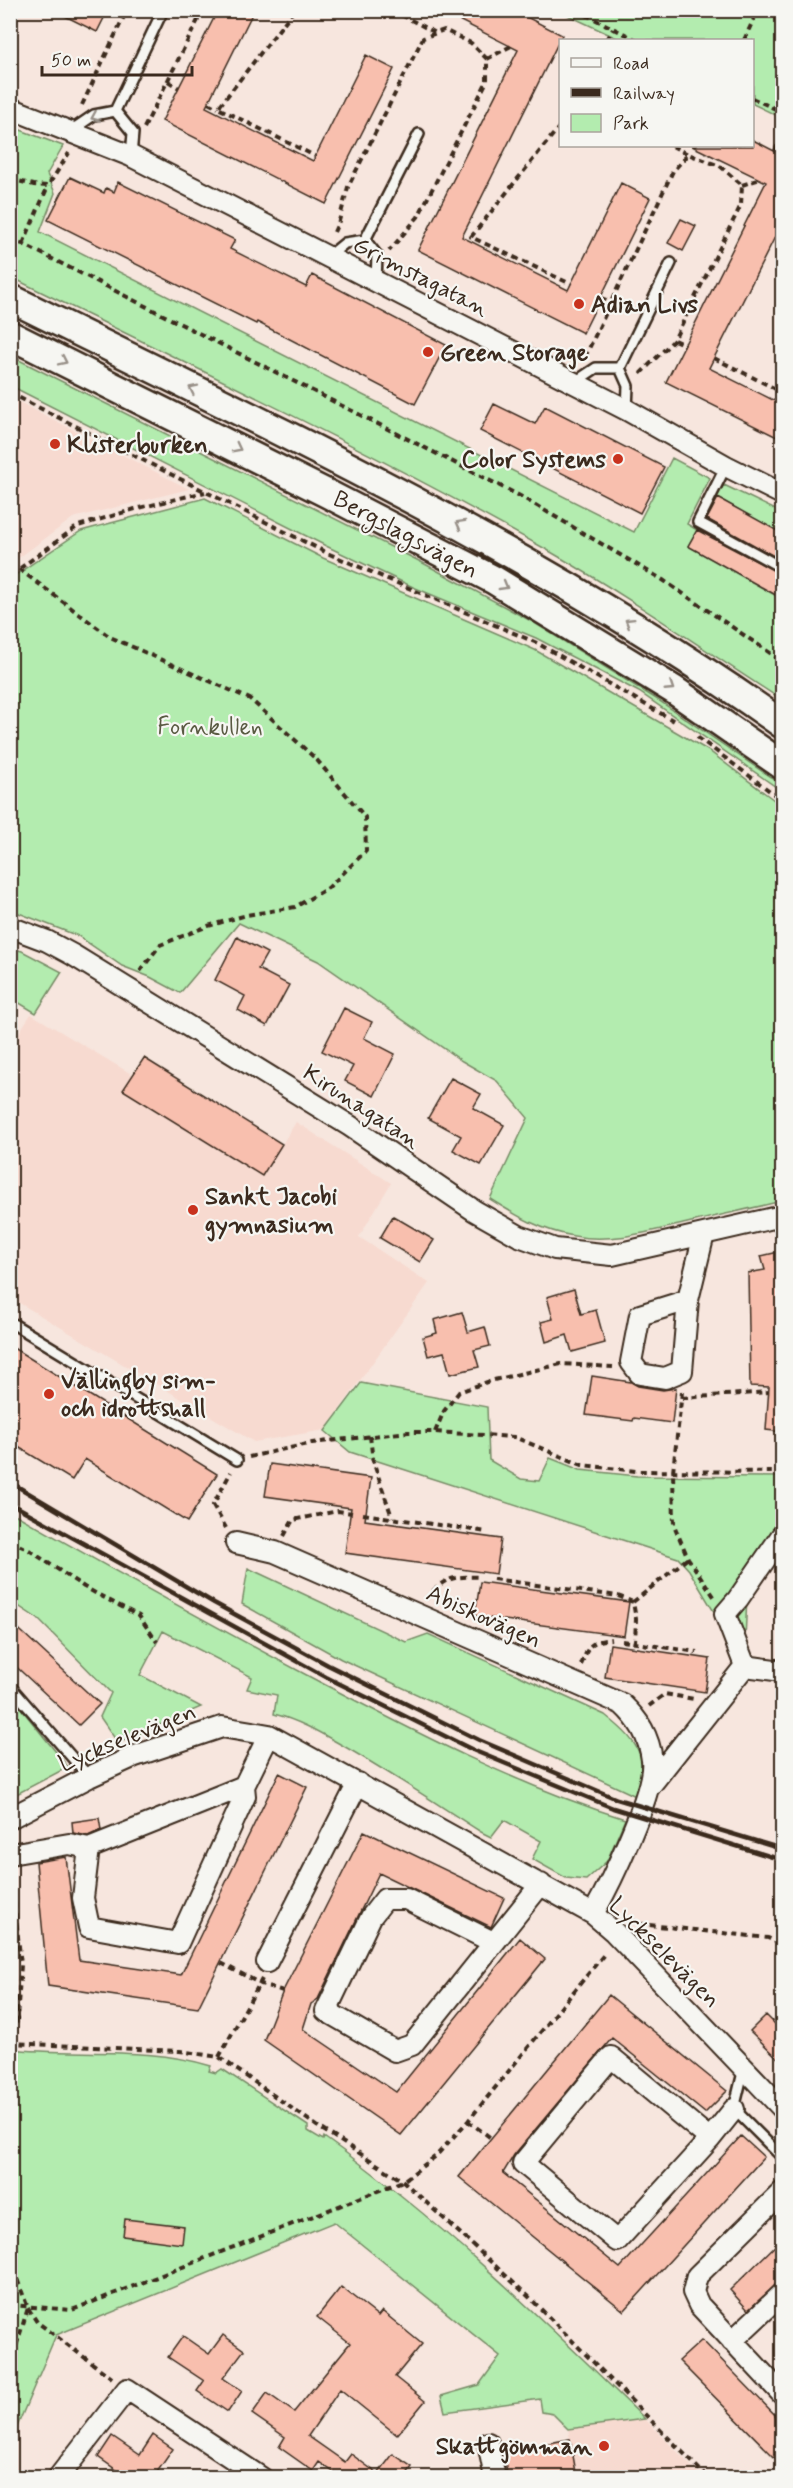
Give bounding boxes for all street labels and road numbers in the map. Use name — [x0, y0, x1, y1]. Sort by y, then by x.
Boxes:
street label: Grimstagatan — [347, 230, 494, 325]
street label: Bergslagsvägen — [326, 484, 483, 588]
street label: Kirunagatan — [297, 1058, 426, 1157]
street label: Abiskovägen — [421, 1578, 546, 1656]
street label: Lyckselevägen — [54, 1697, 201, 1780]
street label: Lyckselevägen — [601, 1891, 726, 2016]

